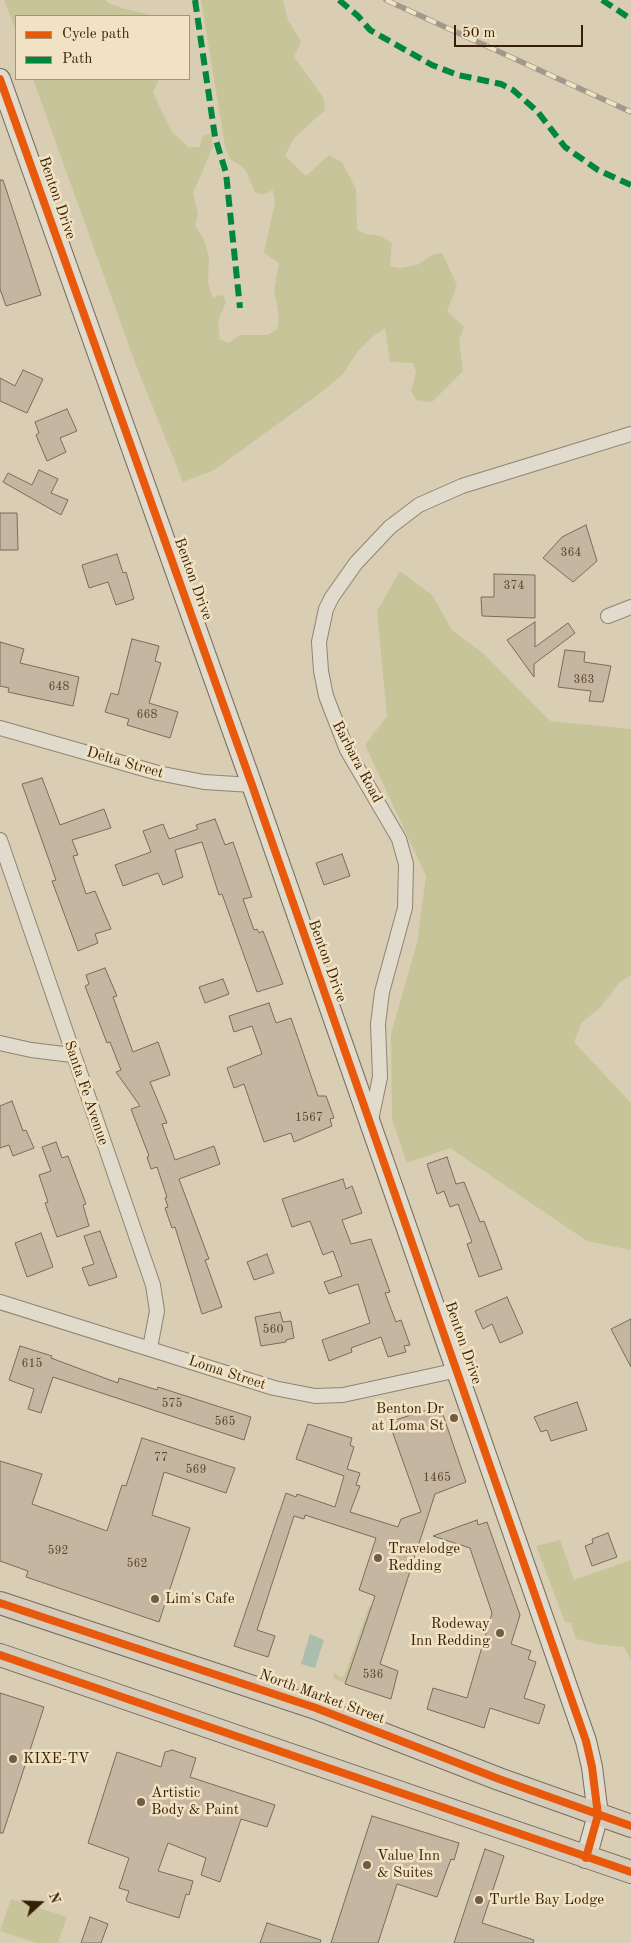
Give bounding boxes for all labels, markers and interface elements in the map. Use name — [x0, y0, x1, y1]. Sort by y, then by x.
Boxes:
legend — [15, 15, 190, 80]
scale bar — [456, 15, 585, 47]
text: 50 m — [462, 26, 496, 41]
text: Cycle path — [62, 27, 130, 42]
text: Path — [62, 52, 92, 67]
street label: Benton Drive — [34, 154, 80, 242]
street label: Benton Drive — [170, 535, 216, 623]
house number: 364 — [561, 546, 581, 560]
house number: 374 — [504, 579, 524, 593]
house number: 363 — [574, 673, 594, 687]
house number: 648 — [49, 680, 69, 694]
house number: 668 — [137, 708, 157, 722]
street label: Barbara Road — [328, 718, 386, 806]
street label: Delta Street — [84, 743, 166, 783]
street label: Benton Drive — [304, 917, 350, 1005]
street label: Santa Fe Avenue — [60, 1038, 112, 1148]
house number: 1567 — [295, 1111, 323, 1125]
street label: Benton Drive — [440, 1299, 486, 1387]
house number: 560 — [263, 1323, 283, 1337]
street label: Loma Street — [186, 1352, 268, 1394]
house number: 615 — [22, 1357, 42, 1371]
house number: 575 — [162, 1397, 182, 1411]
place label: Benton Dr at Loma St — [372, 1400, 444, 1435]
marker: Benton Dr at Loma St — [448, 1412, 460, 1424]
house number: 565 — [215, 1415, 235, 1429]
house number: 77 — [154, 1451, 168, 1465]
house number: 569 — [186, 1463, 206, 1477]
house number: 1465 — [423, 1471, 451, 1485]
place label: Travelodge Redding — [388, 1540, 460, 1575]
house number: 592 — [48, 1544, 68, 1558]
marker: Travelodge Redding — [372, 1552, 384, 1564]
house number: 562 — [127, 1557, 147, 1571]
place label: Lim's Cafe — [165, 1590, 235, 1608]
marker: Lim's Cafe — [149, 1593, 161, 1605]
place label: Rodeway Inn Redding — [410, 1615, 490, 1650]
marker: Rodeway Inn Redding — [494, 1627, 506, 1639]
street label: North Market Street — [257, 1666, 387, 1728]
house number: 536 — [363, 1668, 383, 1682]
place label: KIXE-TV — [23, 1750, 90, 1768]
marker: KIXE-TV — [7, 1753, 19, 1765]
place label: Artistic Body & Paint — [151, 1784, 239, 1819]
marker: Artistic Body & Paint — [135, 1796, 147, 1808]
place label: Value Inn & Suites — [377, 1847, 440, 1882]
marker: Value Inn & Suites — [361, 1859, 373, 1871]
north arrow — [15, 1878, 65, 1928]
text: N — [46, 1890, 63, 1905]
place label: Turtle Bay Lodge — [489, 1891, 604, 1909]
marker: Turtle Bay Lodge — [473, 1894, 485, 1906]

